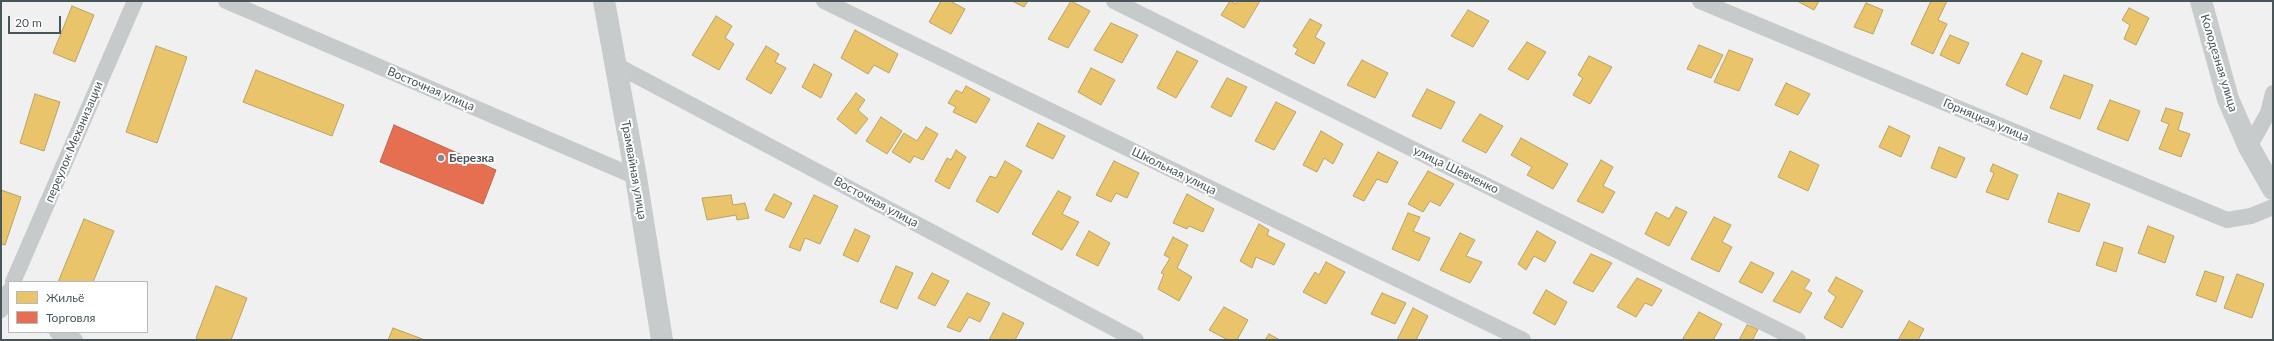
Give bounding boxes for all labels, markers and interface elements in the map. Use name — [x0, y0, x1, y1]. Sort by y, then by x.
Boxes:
scale bar — [10, 8, 63, 34]
street label: Колодезная улица — [2197, 12, 2241, 114]
text: 20 m — [15, 15, 42, 30]
street label: Восточная улица — [385, 64, 477, 114]
street label: переулок Механизации — [42, 79, 106, 205]
street label: Горняцкая улица — [1941, 95, 2031, 145]
street label: Трамвайная улица — [618, 119, 650, 221]
street label: улица Шевченко — [1411, 143, 1501, 197]
street label: Школьная улица — [1129, 144, 1219, 198]
place label: Березка — [449, 151, 494, 165]
marker: Березка — [436, 153, 446, 163]
street label: Восточная улица — [831, 174, 921, 230]
legend — [8, 281, 148, 333]
text: Жильё — [46, 290, 84, 305]
text: Торговля — [46, 310, 96, 325]

